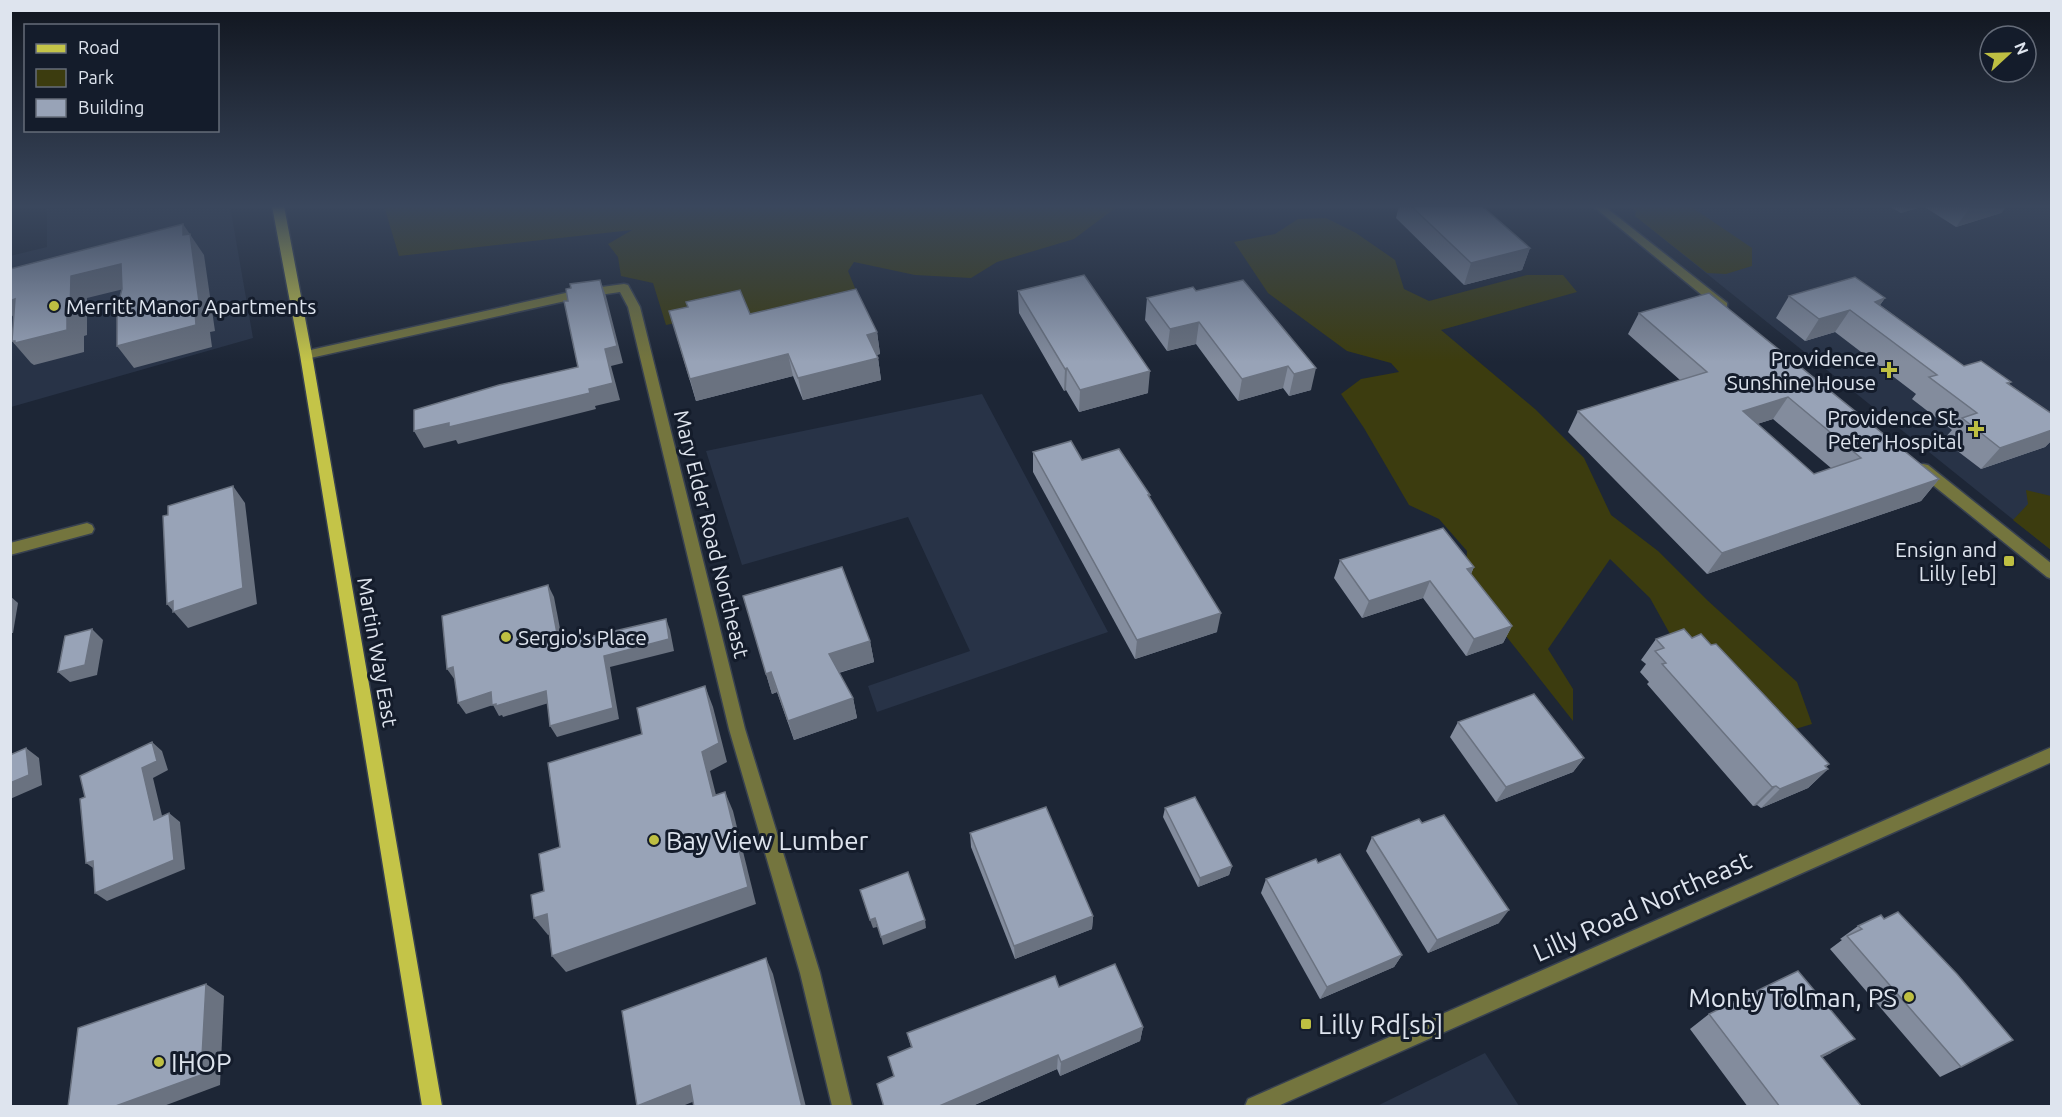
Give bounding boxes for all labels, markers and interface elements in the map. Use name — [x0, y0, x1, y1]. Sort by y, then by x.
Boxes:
legend — [24, 24, 219, 132]
north arrow — [1978, 24, 2038, 84]
text: Road — [78, 37, 120, 57]
text: N — [2011, 39, 2032, 57]
text: Park — [78, 67, 114, 87]
text: Building — [78, 97, 144, 117]
place label: Merritt Manor Apartments — [66, 294, 316, 318]
marker: Merritt Manor Apartments — [47, 299, 61, 313]
place label: Providence Sunshine House — [1727, 346, 1876, 394]
marker: Providence Sunshine House — [1880, 361, 1898, 379]
place label: Providence St. Peter Hospital — [1827, 405, 1962, 453]
street label: Mary Elder Road Northeast — [670, 407, 754, 661]
marker: Providence St. Peter Hospital — [1967, 420, 1985, 438]
place label: Ensign and Lilly [eb] — [1895, 537, 1997, 585]
marker: Ensign and Lilly [eb] — [2002, 554, 2016, 568]
street label: Martin Way East — [353, 575, 403, 729]
place label: Sergio's Place — [518, 625, 647, 649]
marker: Sergio's Place — [499, 630, 513, 644]
place label: Bay View Lumber — [666, 826, 869, 855]
marker: Bay View Lumber — [647, 833, 661, 847]
street label: Lilly Road Northeast — [1529, 845, 1755, 967]
place label: Monty Tolman, PS — [1688, 983, 1897, 1012]
marker: Monty Tolman, PS — [1902, 990, 1916, 1004]
place label: Lilly Rd[sb] — [1318, 1010, 1443, 1039]
marker: Lilly Rd[sb] — [1299, 1017, 1313, 1031]
place label: IHOP — [171, 1048, 232, 1077]
marker: IHOP — [152, 1055, 166, 1069]

